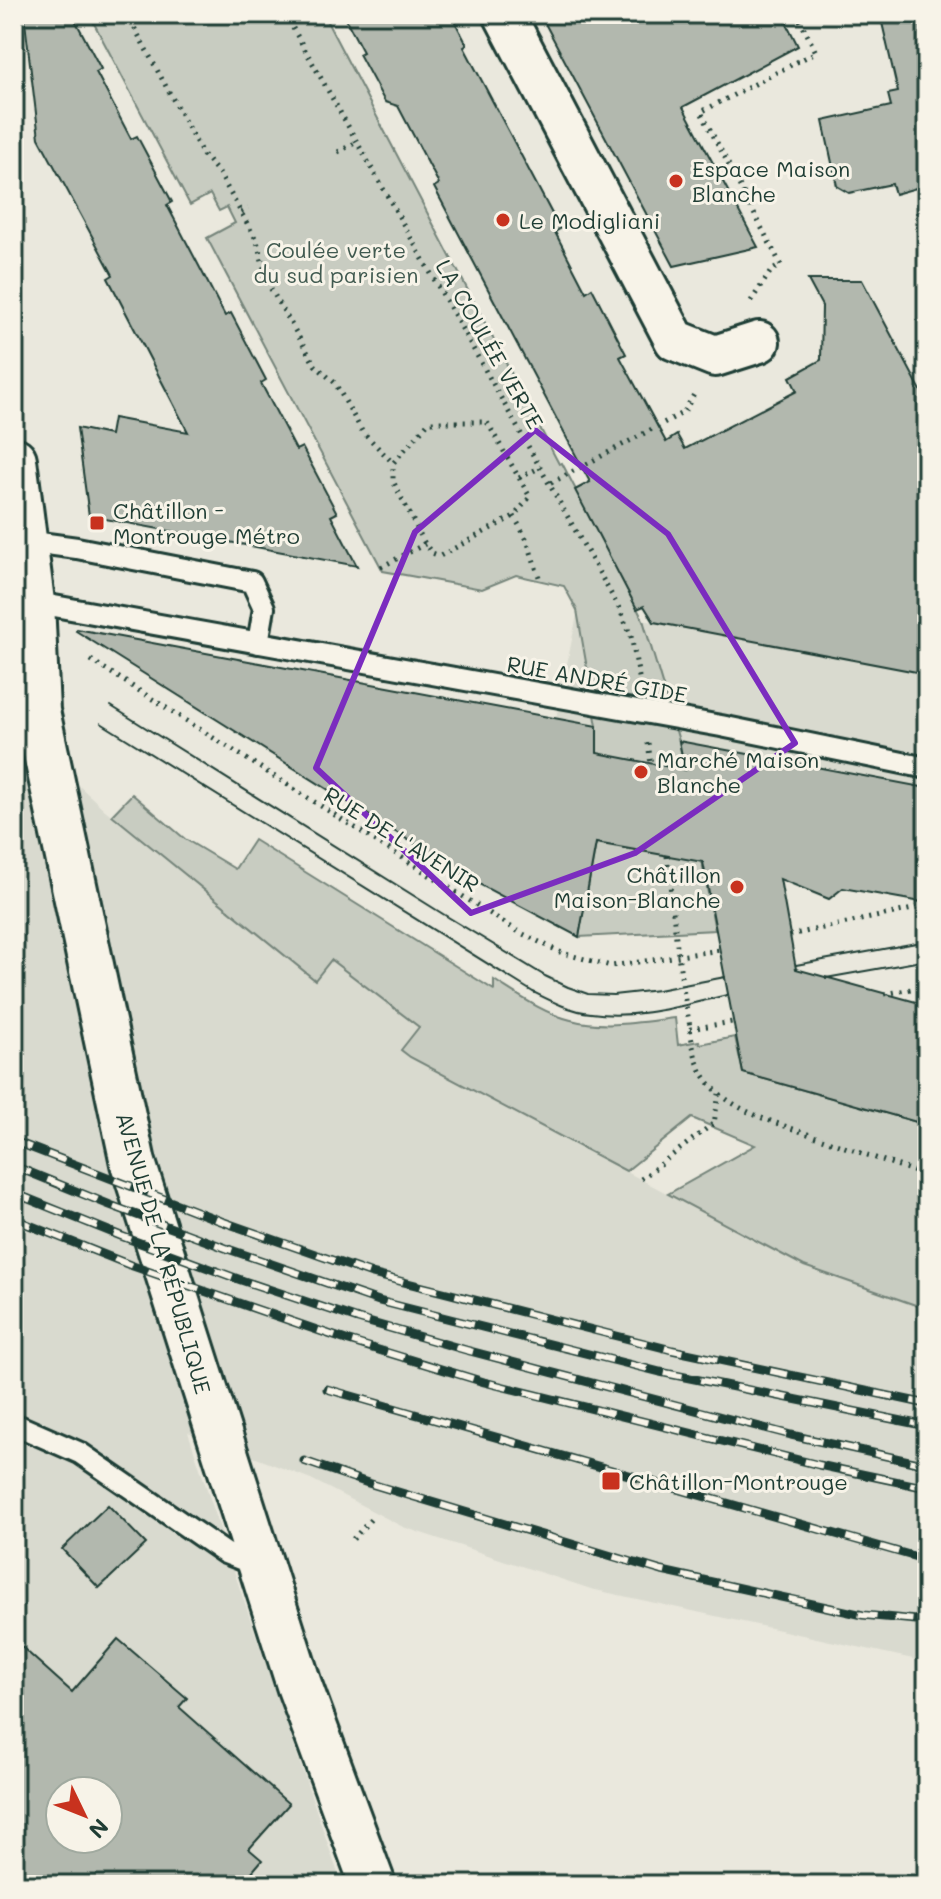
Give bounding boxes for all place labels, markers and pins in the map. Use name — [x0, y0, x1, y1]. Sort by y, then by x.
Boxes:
place label: Espace Maison Blanche — [692, 154, 850, 208]
marker: Espace Maison Blanche — [667, 172, 685, 190]
place label: Le Modigliani — [519, 206, 660, 235]
marker: Le Modigliani — [494, 211, 512, 229]
place label: Châtillon - Montrouge Métro — [113, 496, 300, 550]
marker: Châtillon - Montrouge Métro — [88, 514, 106, 532]
place label: Marché Maison Blanche — [657, 745, 819, 799]
marker: Marché Maison Blanche — [632, 763, 650, 781]
place label: Châtillon Maison-Blanche — [554, 860, 721, 914]
marker: Châtillon Maison-Blanche — [728, 878, 746, 896]
place label: Châtillon-Montrouge — [629, 1467, 848, 1496]
marker: Châtillon-Montrouge — [600, 1470, 622, 1492]

